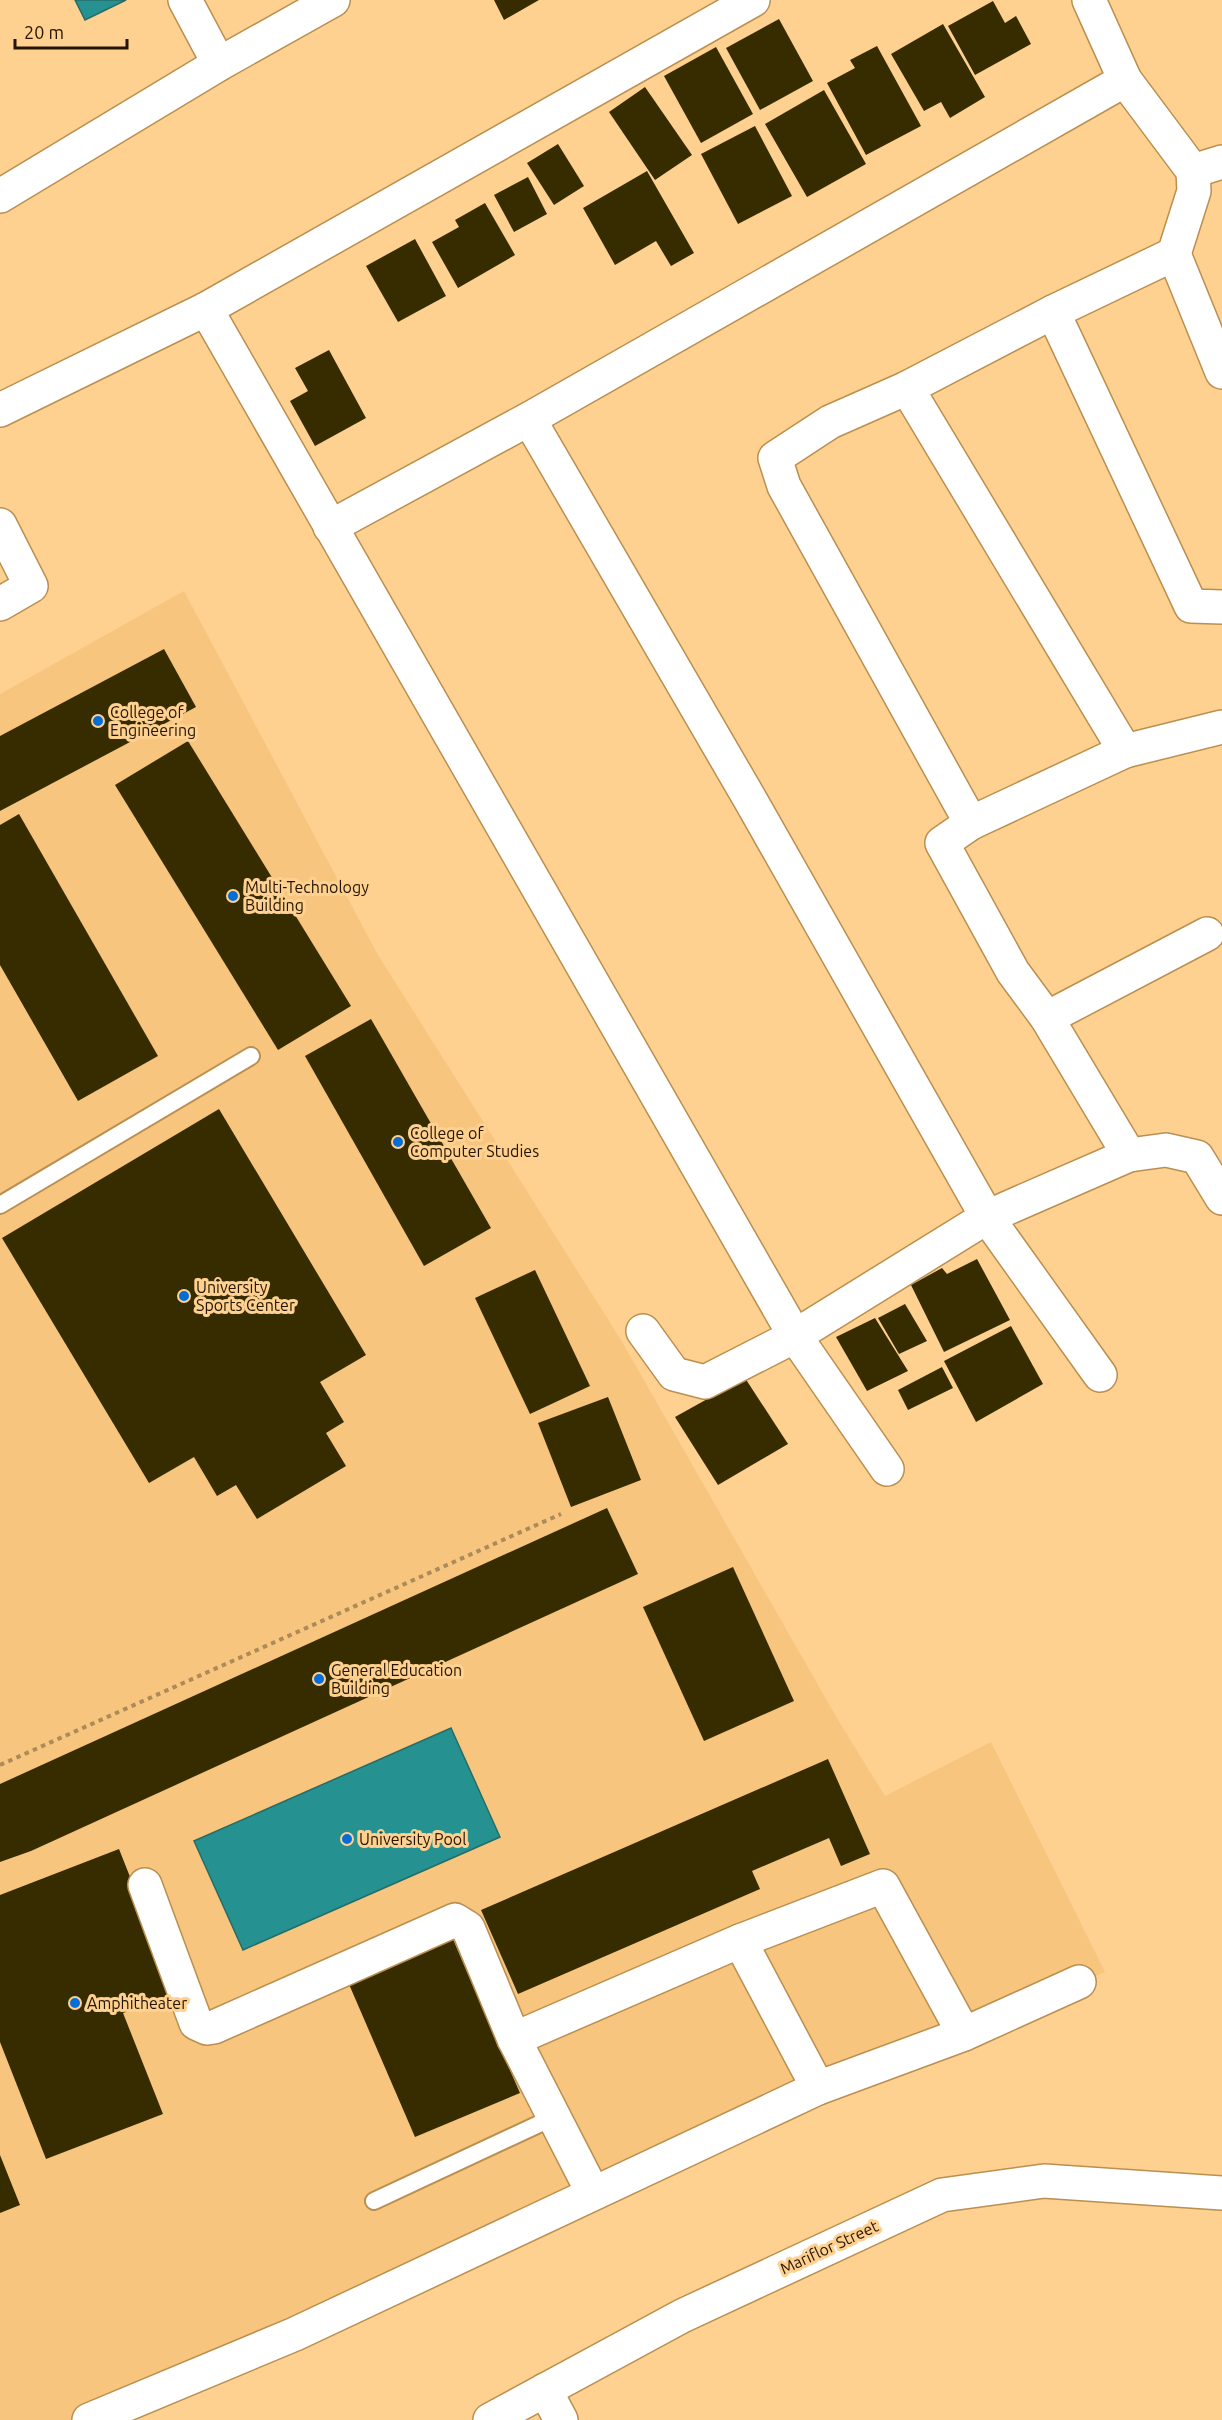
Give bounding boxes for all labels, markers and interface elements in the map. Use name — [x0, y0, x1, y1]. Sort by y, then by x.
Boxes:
scale bar — [15, 12, 128, 50]
text: 20 m — [24, 22, 64, 42]
place label: College of Engineering — [110, 703, 196, 739]
marker: College of Engineering — [91, 714, 105, 728]
place label: Multi-Technology Building — [245, 878, 369, 914]
marker: Multi-Technology Building — [226, 889, 240, 903]
place label: College of Computer Studies — [410, 1124, 539, 1160]
marker: College of Computer Studies — [391, 1135, 405, 1149]
place label: University Sports Center — [196, 1278, 295, 1314]
marker: University Sports Center — [177, 1289, 191, 1303]
place label: General Education Building — [331, 1661, 462, 1697]
marker: General Education Building — [312, 1672, 326, 1686]
place label: University Pool — [359, 1830, 466, 1848]
marker: University Pool — [340, 1832, 354, 1846]
place label: Amphitheater — [87, 1994, 187, 2012]
marker: Amphitheater — [68, 1996, 82, 2010]
street label: Mariflor Street — [777, 2216, 882, 2278]

